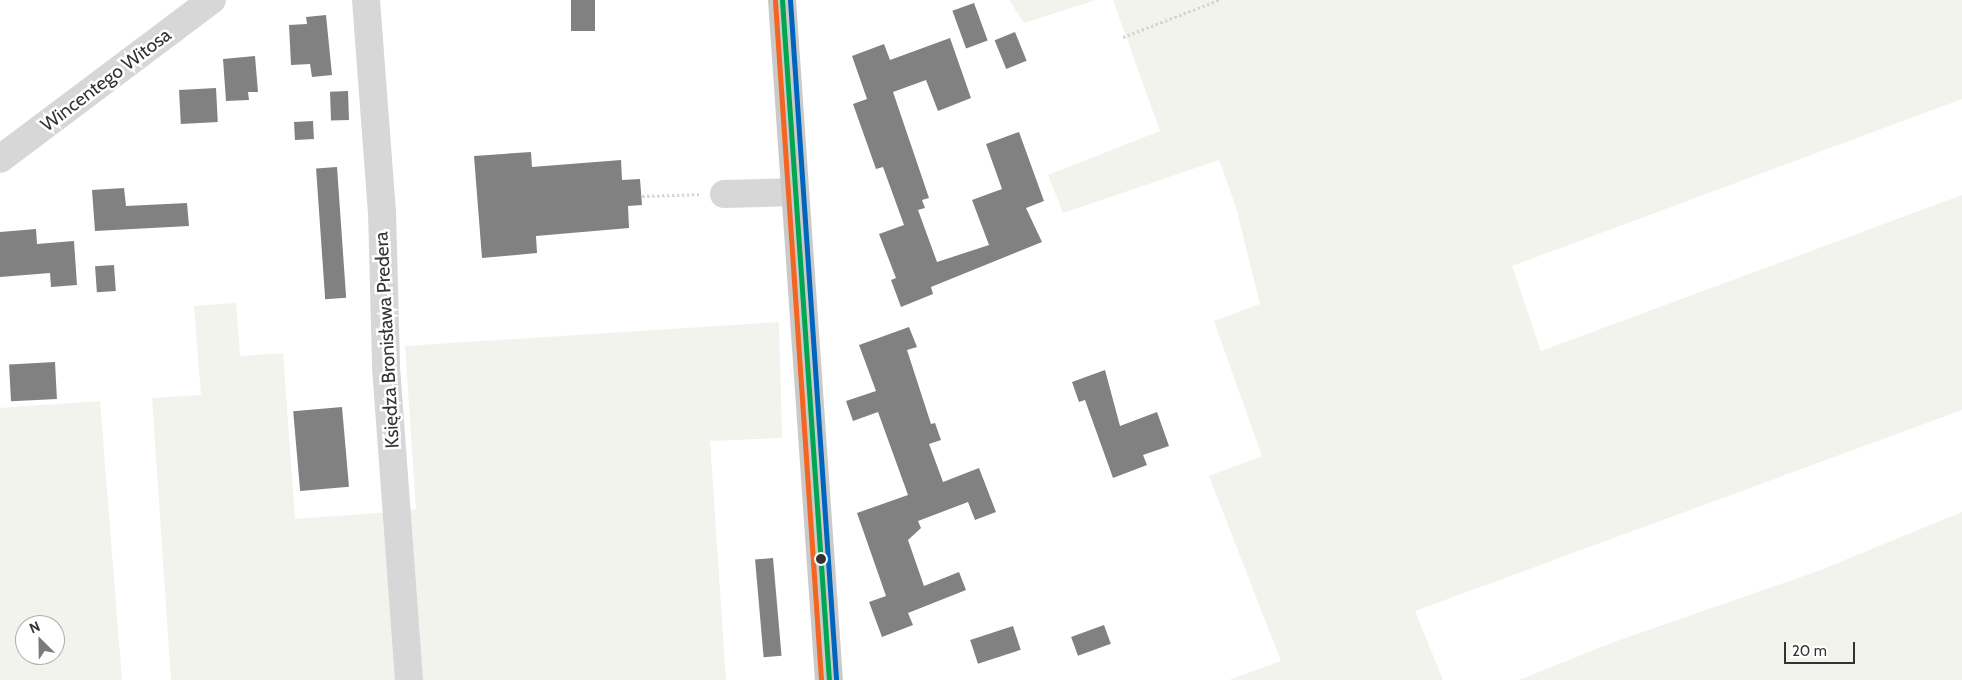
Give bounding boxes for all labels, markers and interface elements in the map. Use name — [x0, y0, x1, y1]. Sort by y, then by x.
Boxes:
street label: Wincentego Witosa — [36, 24, 176, 136]
street label: Księdza Bronisława Predera — [370, 231, 404, 449]
unlabelled marker — [816, 554, 826, 564]
north arrow — [15, 615, 65, 665]
text: N — [26, 617, 43, 637]
scale bar — [1787, 632, 1858, 664]
text: 20 m — [1792, 642, 1827, 660]

